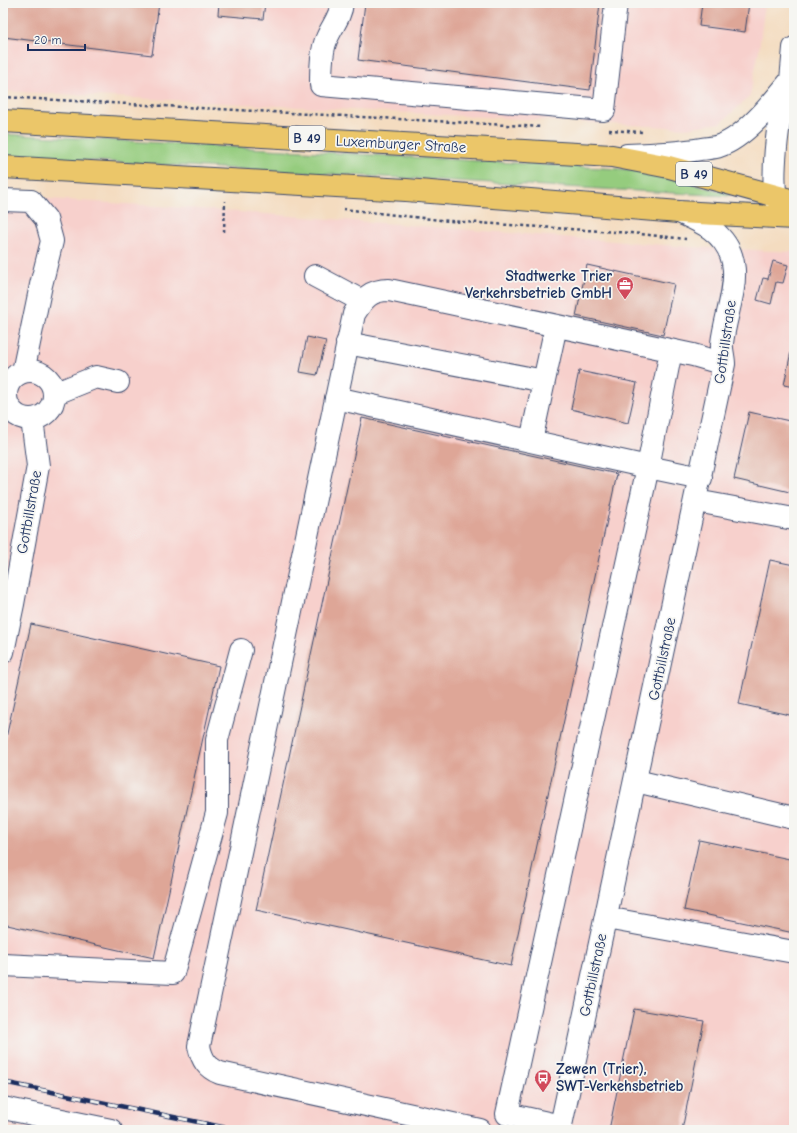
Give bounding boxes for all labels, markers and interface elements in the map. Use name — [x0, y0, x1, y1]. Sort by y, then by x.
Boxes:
scale bar — [28, 26, 85, 52]
text: 20 m — [34, 33, 62, 47]
road number: B 49 — [289, 126, 325, 150]
street label: Luxemburger Straße — [335, 132, 467, 156]
road number: B 49 — [676, 162, 712, 186]
place label: Stadtwerke Trier Verkehrsbetrieb GmbH — [465, 267, 612, 302]
office icon: Stadtwerke Trier Verkehrsbetrieb GmbH — [615, 275, 635, 300]
street label: Gottbillstraße — [710, 298, 740, 385]
street label: Gottbillstraße — [13, 468, 45, 555]
street label: Gottbillstraße — [644, 615, 680, 702]
street label: Gottbillstraße — [575, 931, 611, 1018]
place label: Zewen (Trier), SWT-Verkehsbetrieb — [556, 1060, 684, 1095]
bus stop icon: Zewen (Trier), SWT-Verkehsbetrieb — [533, 1068, 553, 1093]

